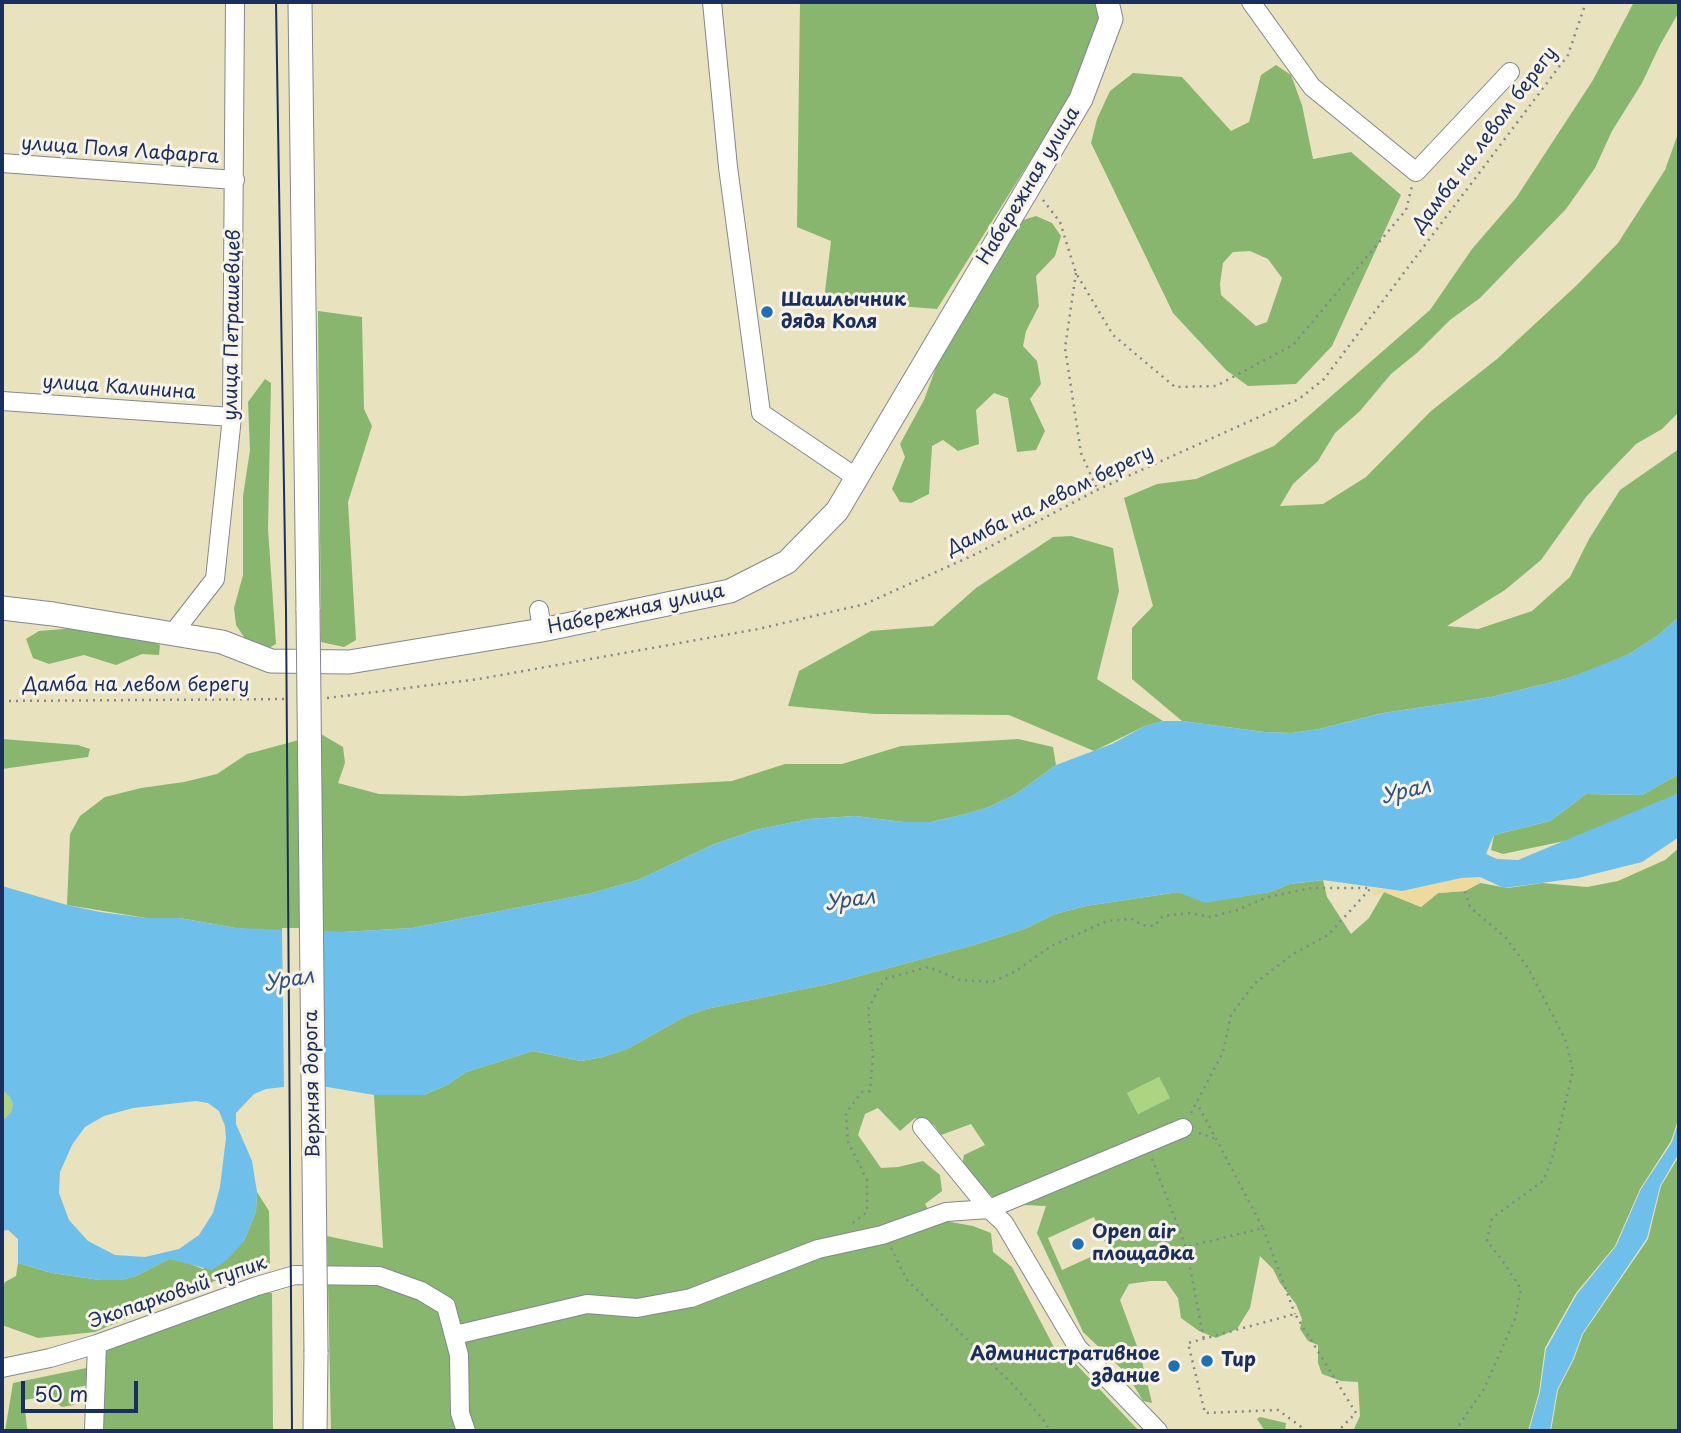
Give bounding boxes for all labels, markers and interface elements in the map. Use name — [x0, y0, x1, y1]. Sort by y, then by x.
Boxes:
street label: Дамба на левом берегу — [1408, 43, 1562, 237]
street label: Набережная улица — [973, 103, 1085, 269]
street label: улица Поля Лафарга — [20, 133, 220, 169]
street label: улица Петрашевцев — [220, 229, 246, 421]
place label: Шашлычник дядя Коля — [781, 290, 906, 334]
marker: Шашлычник дядя Коля — [759, 304, 775, 320]
street label: улица Калинина — [41, 371, 197, 405]
street label: Дамба на левом берегу — [943, 441, 1157, 561]
street label: Набережная улица — [545, 580, 727, 640]
street label: Дамба на левом берегу — [23, 675, 249, 697]
water label: Урал — [1379, 774, 1433, 810]
water label: Урал — [823, 885, 877, 917]
water label: Урал — [262, 964, 316, 998]
street label: Верхняя дорога — [300, 1010, 326, 1158]
place label: Open air площадка — [1092, 1222, 1195, 1266]
marker: Open air площадка — [1070, 1236, 1086, 1252]
street label: Экопарковый тупик — [86, 1252, 270, 1334]
place label: Административное здание — [970, 1344, 1160, 1388]
place label: Тир — [1221, 1350, 1256, 1372]
marker: Тир — [1199, 1353, 1215, 1369]
marker: Административное здание — [1166, 1358, 1182, 1374]
scale bar — [24, 1366, 142, 1410]
text: 50 m — [34, 1377, 88, 1409]

